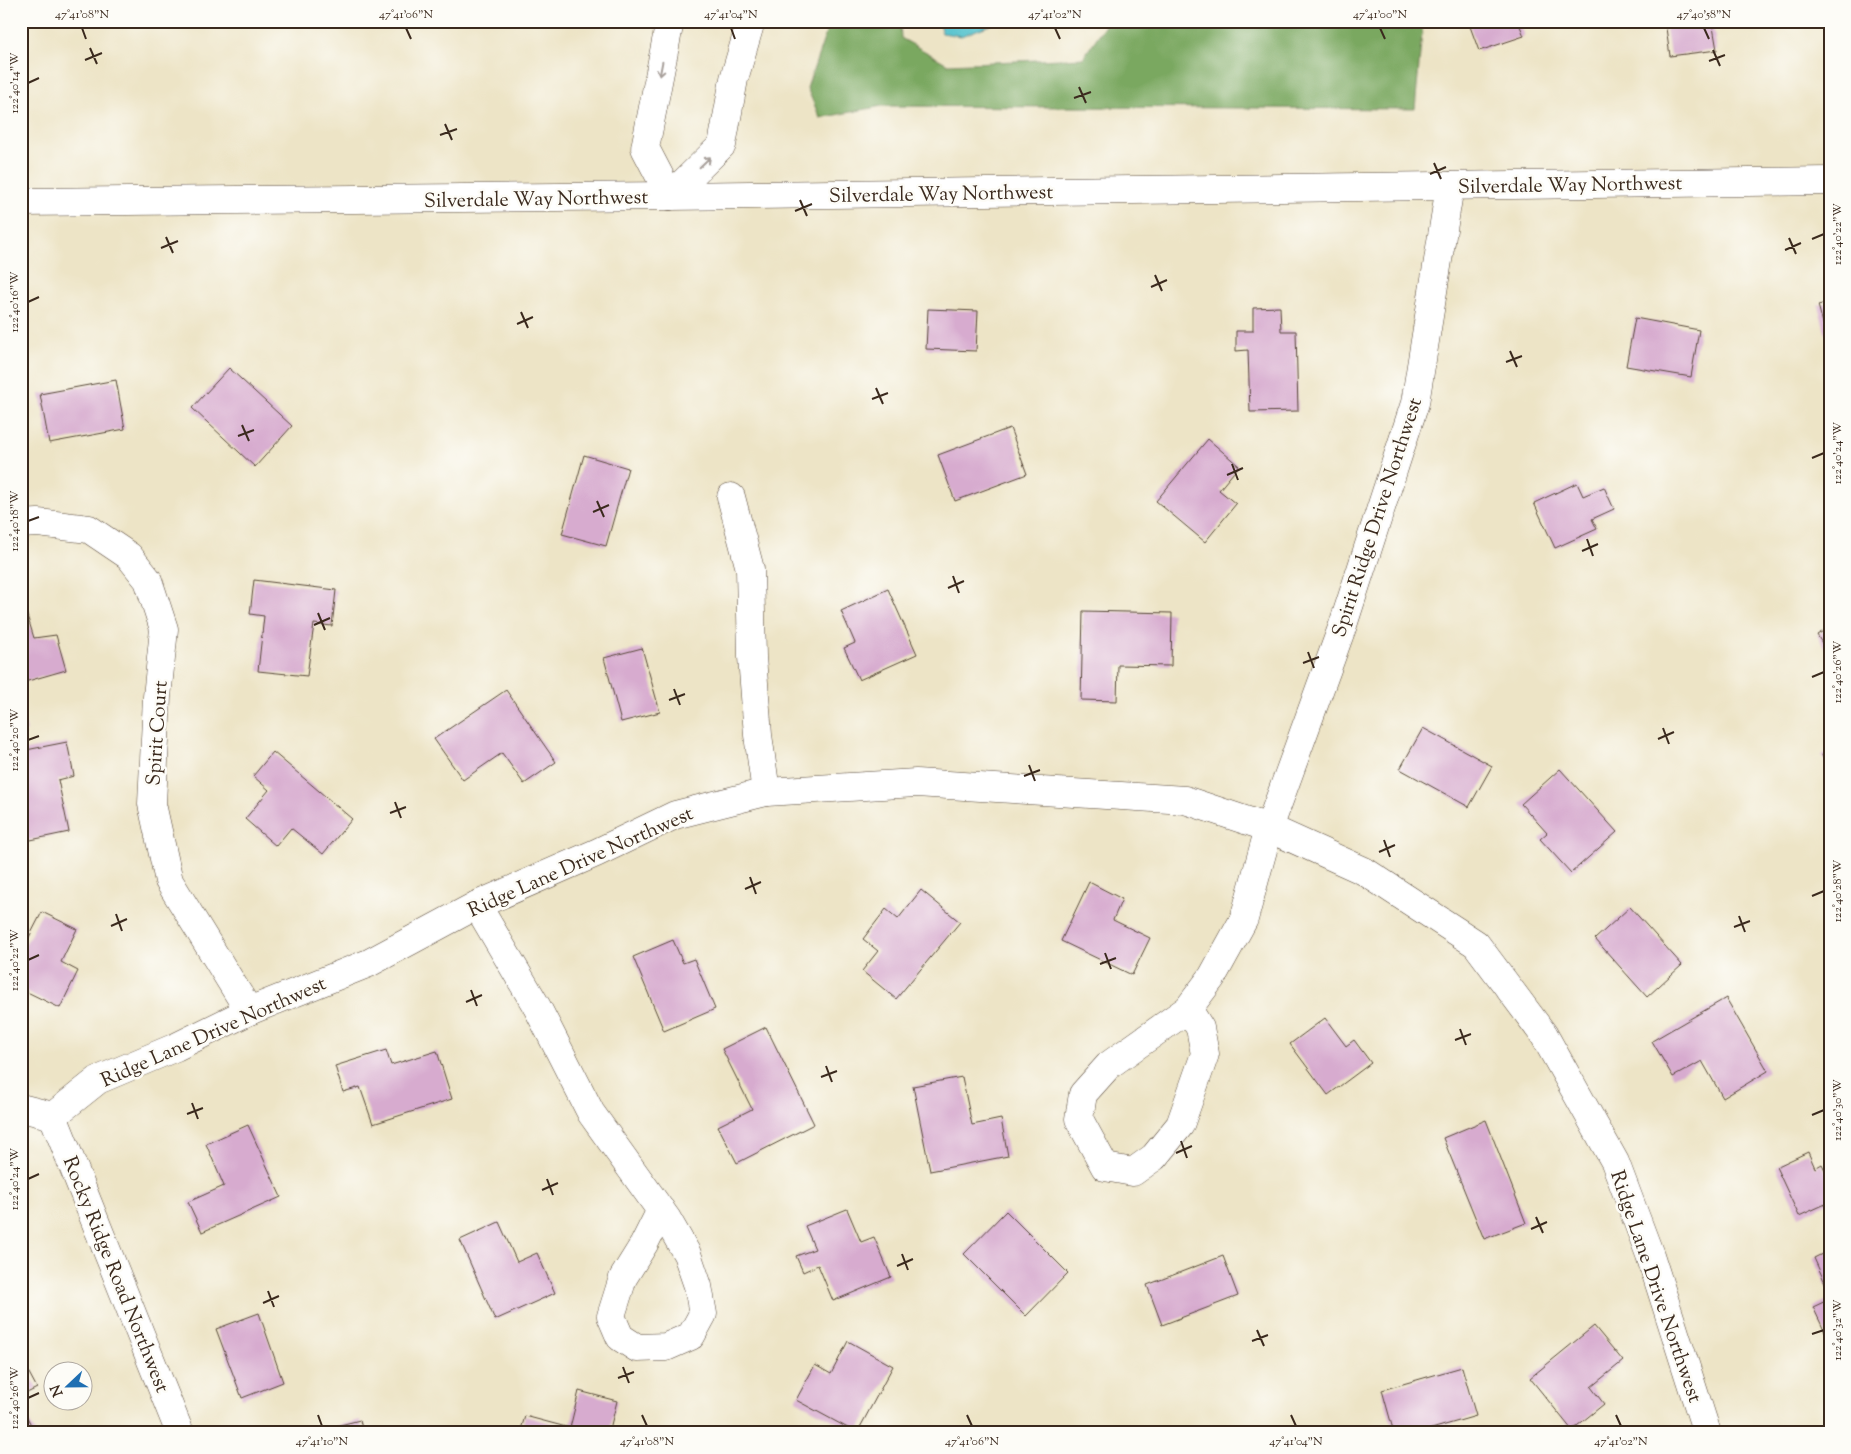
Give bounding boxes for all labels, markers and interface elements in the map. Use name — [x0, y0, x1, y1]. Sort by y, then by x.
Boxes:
text: 47°41'08"N — [55, 6, 109, 24]
text: 47°41'06"N — [379, 6, 433, 24]
text: 47°41'04"N — [704, 6, 758, 24]
text: 47°41'02"N — [1028, 6, 1082, 24]
text: 47°41'00"N — [1353, 6, 1407, 24]
text: 47°40'58"N — [1677, 6, 1732, 24]
text: 122°40'14"W — [6, 52, 24, 113]
one-way arrow — [656, 61, 665, 77]
one-way arrow — [699, 156, 711, 168]
street label: Silverdale Way Northwest — [1458, 170, 1683, 203]
street label: Silverdale Way Northwest — [829, 179, 1054, 212]
street label: Silverdale Way Northwest — [424, 184, 649, 217]
text: 122°40'22"W — [1829, 202, 1847, 265]
text: 122°40'16"W — [6, 271, 24, 333]
street label: Spirit Ridge Drive Northwest — [1326, 394, 1431, 641]
text: 122°40'24"W — [1829, 421, 1847, 484]
text: 122°40'18"W — [6, 490, 24, 552]
text: 122°40'26"W — [1829, 640, 1847, 703]
street label: Spirit Court — [140, 680, 177, 787]
text: 122°40'20"W — [6, 708, 24, 771]
street label: Ridge Lane Drive Northwest — [464, 800, 699, 926]
text: 122°40'28"W — [1829, 859, 1847, 922]
text: 122°40'22"W — [6, 928, 24, 991]
street label: Ridge Lane Drive Northwest — [97, 970, 332, 1096]
text: 122°40'30"W — [1829, 1078, 1847, 1141]
text: 122°40'24"W — [6, 1147, 24, 1210]
street label: Rocky Ridge Road Northwest — [59, 1152, 175, 1396]
street label: Ridge Lane Drive Northwest — [1601, 1167, 1708, 1407]
text: 122°40'32"W — [1829, 1299, 1847, 1361]
north arrow — [42, 1362, 92, 1412]
text: 122°40'26"W — [6, 1366, 24, 1429]
text: 47°41'10"N — [296, 1433, 349, 1451]
text: 47°41'08"N — [620, 1433, 674, 1451]
text: 47°41'06"N — [945, 1433, 999, 1451]
text: 47°41'04"N — [1269, 1433, 1323, 1451]
text: 47°41'02"N — [1594, 1433, 1648, 1451]

